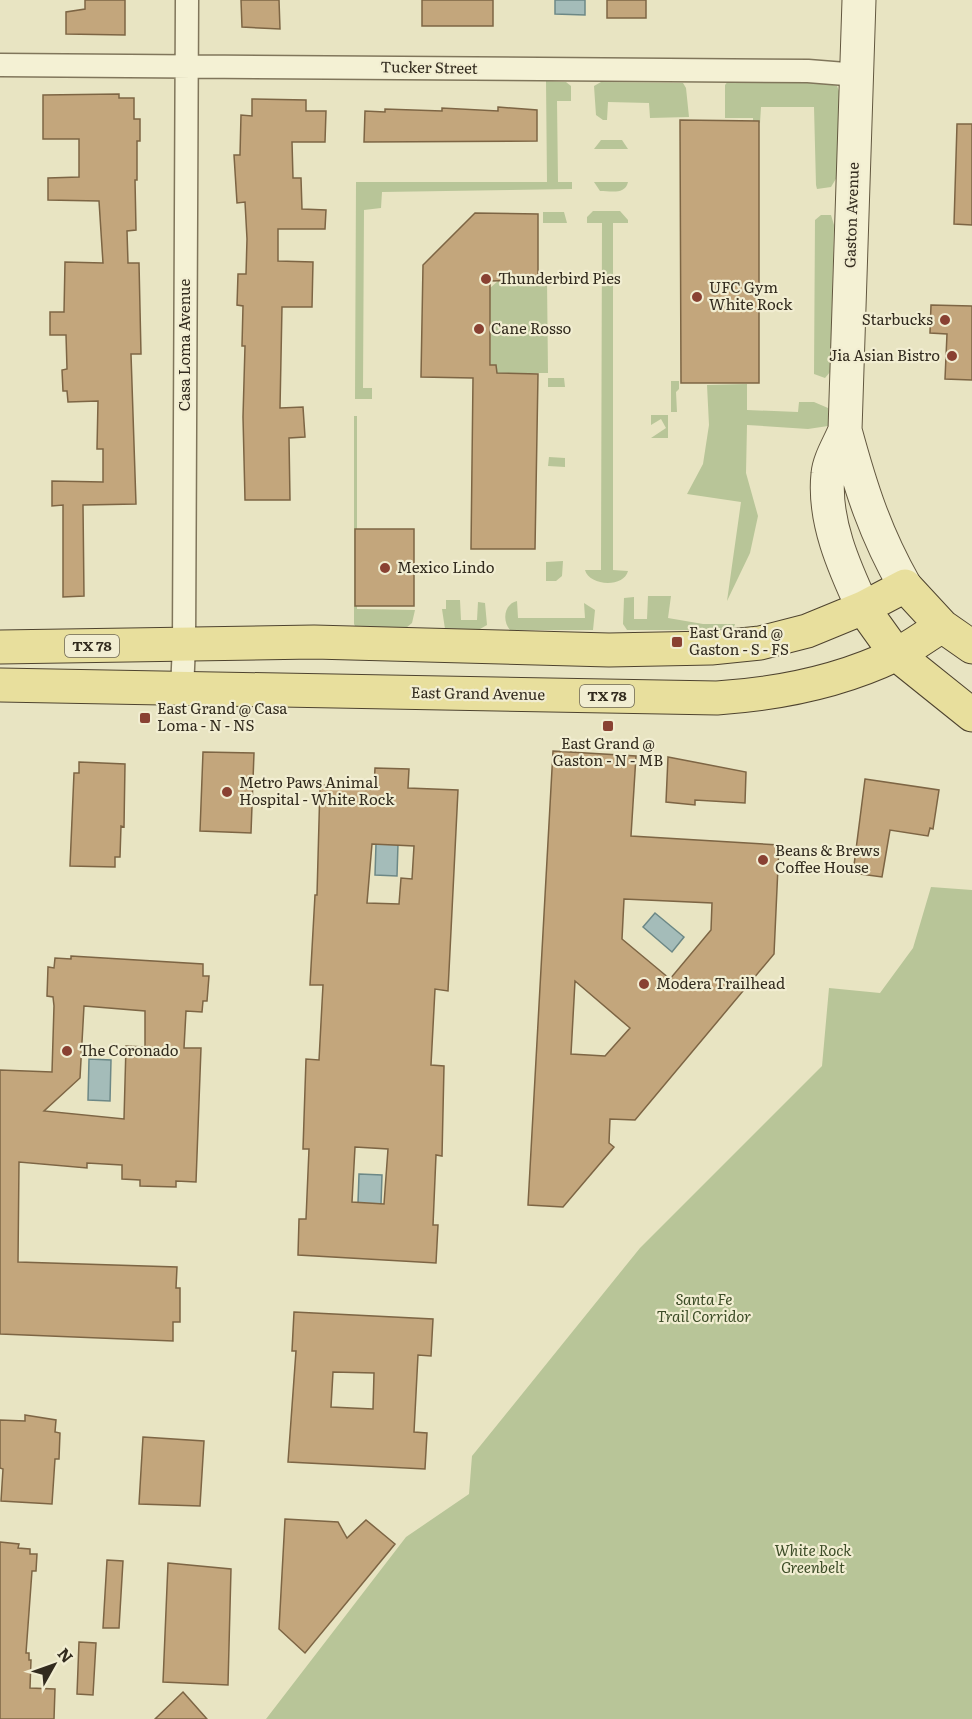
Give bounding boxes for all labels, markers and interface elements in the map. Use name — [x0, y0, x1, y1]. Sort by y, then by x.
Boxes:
street label: Tucker Street — [380, 54, 478, 79]
street label: Gaston Avenue — [837, 161, 864, 268]
place label: Thunderbird Pies — [498, 266, 621, 289]
marker: Thunderbird Pies — [479, 272, 493, 286]
place label: UFC Gym White Rock — [709, 275, 793, 315]
street label: Casa Loma Avenue — [172, 278, 195, 411]
marker: UFC Gym White Rock — [690, 290, 704, 304]
place label: Starbucks — [862, 307, 933, 330]
marker: Starbucks — [938, 313, 952, 327]
place label: Cane Rosso — [491, 316, 571, 339]
marker: Cane Rosso — [472, 322, 486, 336]
place label: Jia Asian Bistro — [829, 343, 940, 366]
marker: Jia Asian Bistro — [945, 349, 959, 363]
place label: Mexico Lindo — [397, 555, 495, 578]
marker: Mexico Lindo — [378, 561, 392, 575]
place label: East Grand @ Gaston - S - FS — [689, 620, 789, 660]
road number: TX 78 — [65, 635, 119, 657]
marker: East Grand @ Gaston - S - FS — [670, 635, 684, 649]
street label: East Grand Avenue — [411, 680, 546, 705]
road number: TX 78 — [580, 685, 634, 707]
place label: East Grand @ Casa Loma - N - NS — [157, 696, 288, 736]
marker: East Grand @ Casa Loma - N - NS — [138, 711, 152, 725]
marker: East Grand @ Gaston - N - MB — [601, 719, 615, 733]
place label: East Grand @ Gaston - N - MB — [553, 731, 663, 771]
place label: Metro Paws Animal Hospital - White Rock — [239, 770, 395, 810]
marker: Metro Paws Animal Hospital - White Rock — [220, 785, 234, 799]
place label: Beans & Brews Coffee House — [775, 838, 880, 878]
marker: Beans & Brews Coffee House — [756, 853, 770, 867]
place label: Modera Trailhead — [656, 971, 785, 994]
marker: Modera Trailhead — [637, 977, 651, 991]
place label: The Coronado — [79, 1038, 179, 1061]
marker: The Coronado — [60, 1044, 74, 1058]
park label: Santa Fe Trail Corridor — [657, 1287, 751, 1327]
park label: White Rock Greenbelt — [775, 1538, 852, 1578]
north arrow — [24, 1635, 84, 1695]
text: N — [53, 1642, 80, 1668]

